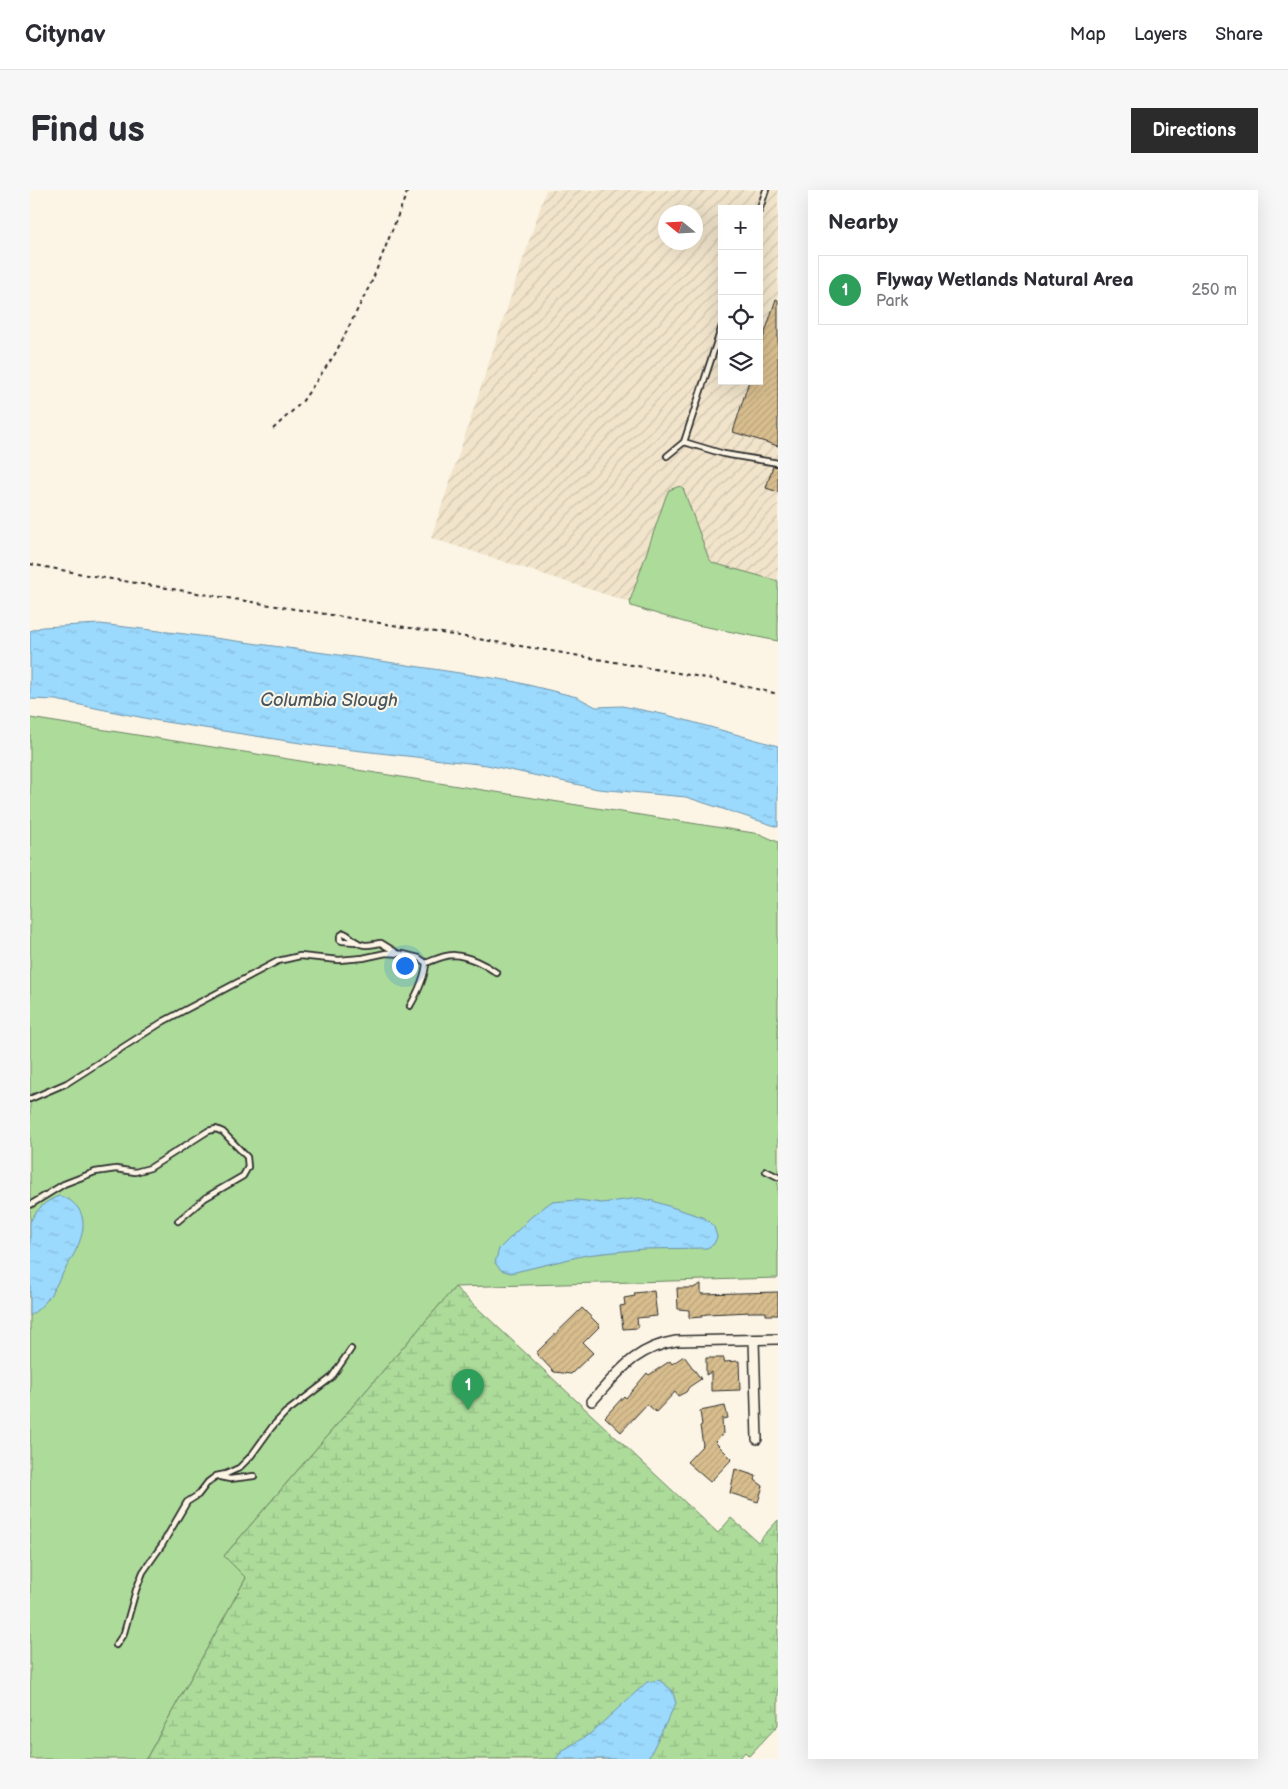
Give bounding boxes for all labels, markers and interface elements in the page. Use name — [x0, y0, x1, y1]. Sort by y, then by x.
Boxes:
text: Citynav — [25, 20, 106, 49]
text: Map — [1070, 24, 1106, 45]
text: Layers — [1134, 24, 1187, 45]
text: Share — [1215, 24, 1263, 45]
button: Directions — [1131, 108, 1258, 153]
text: Find us — [30, 109, 145, 152]
north arrow — [658, 205, 703, 250]
map controls — [718, 205, 763, 385]
button: + — [718, 205, 763, 250]
text: Nearby — [828, 210, 898, 235]
button: − — [718, 250, 763, 295]
text: Flyway Wetlands Natural Area — [876, 269, 1134, 292]
text: 1 — [842, 281, 848, 300]
text: 250 m — [1191, 281, 1237, 300]
text: Park — [876, 292, 908, 311]
button: locate — [718, 295, 763, 340]
button: layers — [718, 340, 763, 385]
water label: Columbia Slough — [260, 690, 398, 711]
your location — [392, 953, 418, 979]
pin: 1 — [452, 1369, 484, 1410]

